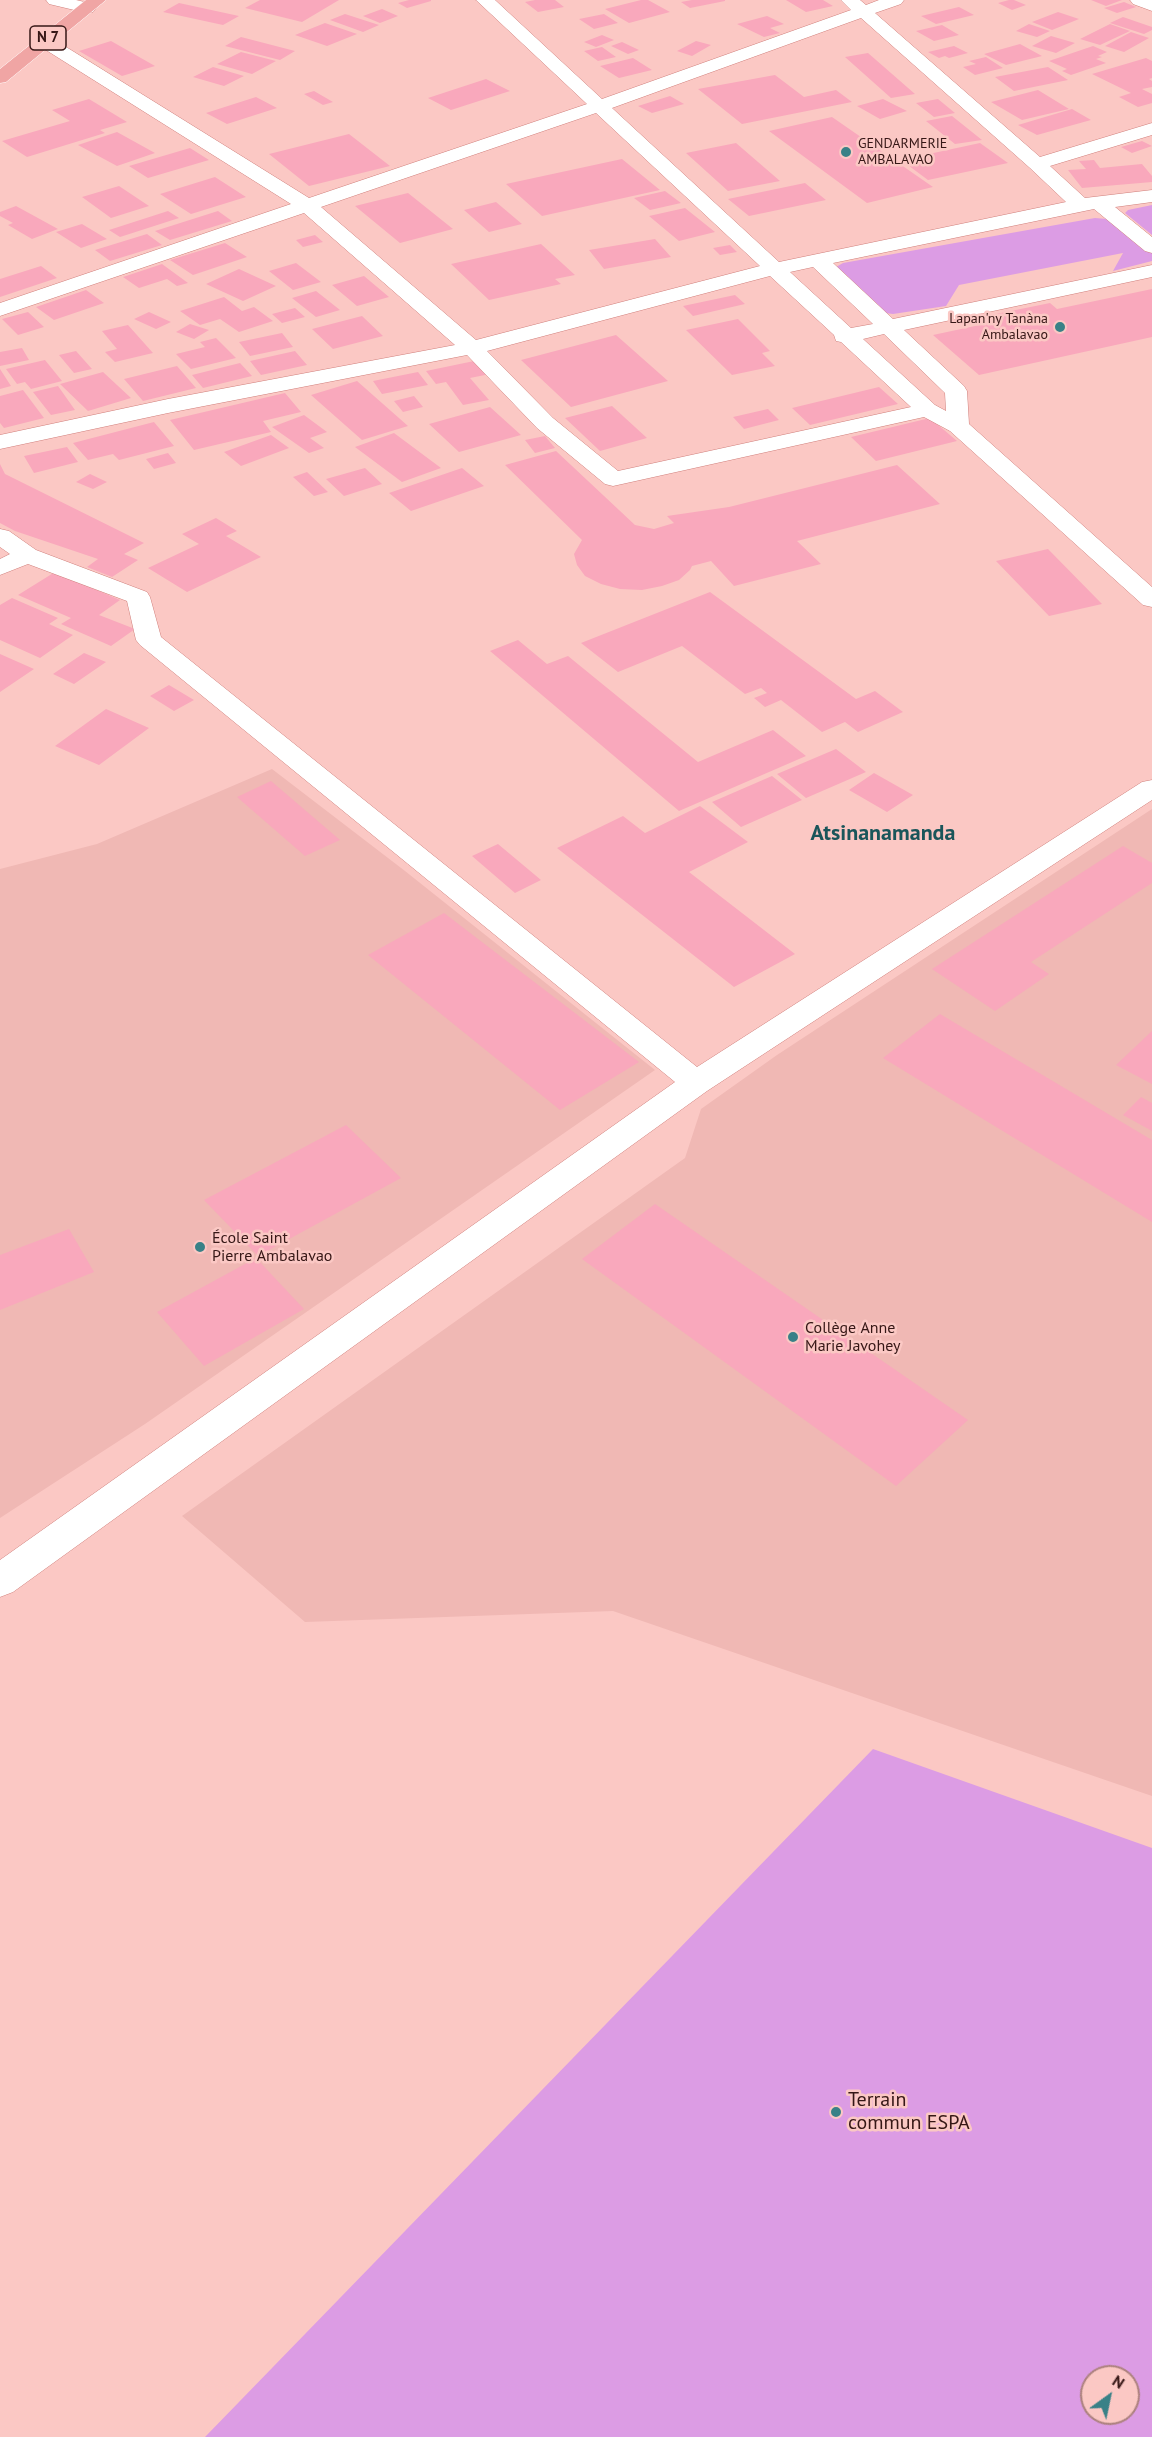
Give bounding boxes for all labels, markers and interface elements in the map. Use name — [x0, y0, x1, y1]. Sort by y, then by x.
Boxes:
road number: N 7 — [30, 26, 66, 50]
place label: GENDARMERIE AMBALAVAO — [858, 136, 947, 168]
marker: GENDARMERIE AMBALAVAO — [839, 145, 853, 159]
place label: Lapan'ny Tanàna Ambalavao — [949, 311, 1048, 344]
marker: Lapan'ny Tanàna Ambalavao — [1053, 320, 1067, 334]
district label: Atsinanamanda — [811, 821, 955, 847]
place label: École Saint Pierre Ambalavao — [212, 1228, 332, 1266]
marker: École Saint Pierre Ambalavao — [193, 1240, 207, 1254]
place label: Collège Anne Marie Javohey — [805, 1318, 900, 1356]
marker: Collège Anne Marie Javohey — [786, 1330, 800, 1344]
place label: Terrain commun ESPA — [848, 2088, 970, 2135]
marker: Terrain commun ESPA — [829, 2105, 843, 2119]
north arrow — [1080, 2365, 1140, 2425]
text: N — [1109, 2370, 1129, 2393]

